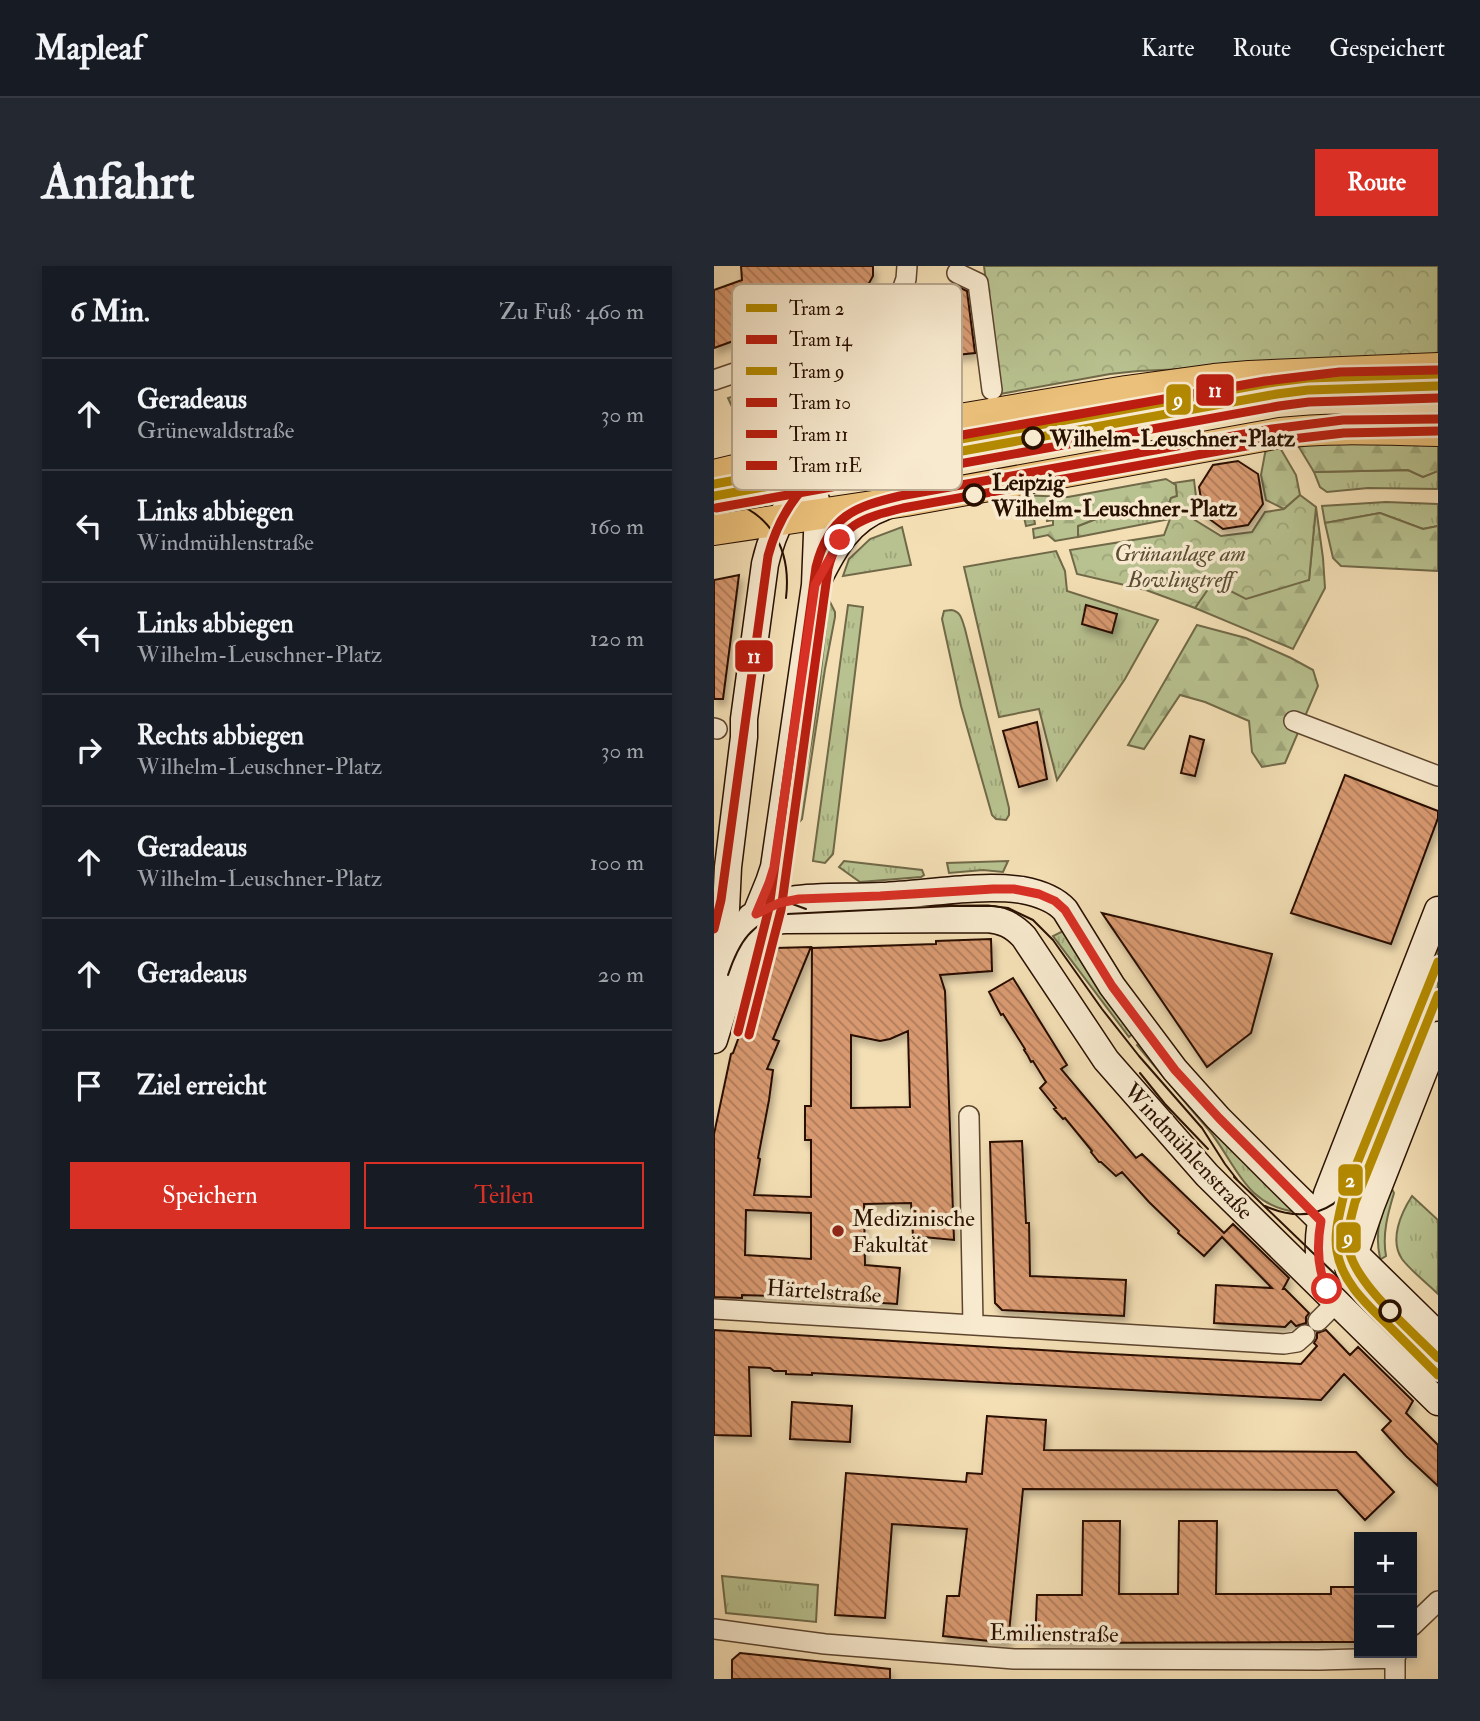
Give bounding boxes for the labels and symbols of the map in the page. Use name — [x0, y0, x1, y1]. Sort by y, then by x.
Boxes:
legend — [732, 284, 962, 490]
text: Tram 2 — [789, 297, 844, 321]
text: Tram 14 — [789, 328, 852, 352]
text: Tram 9 — [789, 360, 844, 384]
line badge: 11 — [1195, 373, 1235, 407]
text: 11 — [1208, 379, 1222, 403]
line badge: 9 — [1165, 383, 1192, 416]
text: 9 — [1171, 388, 1183, 412]
text: Tram 10 — [789, 391, 851, 415]
text: Tram 11 — [789, 423, 848, 447]
place label: Wilhelm-Leuschner-Platz — [1049, 424, 1296, 453]
marker: Wilhelm-Leuschner-Platz — [1022, 427, 1044, 449]
text: Tram 11E — [789, 454, 862, 478]
place label: Leipzig Wilhelm-Leuschner-Platz — [991, 468, 1238, 523]
marker: Leipzig Wilhelm-Leuschner-Platz — [963, 484, 985, 506]
route end — [824, 524, 855, 555]
park label: Grünanlage am Bowlingtreff — [1114, 539, 1246, 594]
line badge: 11 — [734, 639, 774, 673]
text: 11 — [747, 645, 761, 669]
street label: Windmühlenstraße — [1117, 1076, 1260, 1226]
line badge: 2 — [1337, 1163, 1364, 1197]
text: 2 — [1345, 1169, 1355, 1193]
place label: Medizinische Fakultät — [852, 1204, 975, 1259]
line badge: 9 — [1335, 1221, 1362, 1254]
marker: Medizinische Fakultät — [830, 1223, 846, 1239]
text: 9 — [1341, 1226, 1353, 1250]
street label: Härtelstraße — [765, 1273, 883, 1310]
route start — [1311, 1273, 1342, 1304]
unlabelled marker — [1379, 1300, 1401, 1322]
street label: Emilienstraße — [989, 1618, 1119, 1649]

